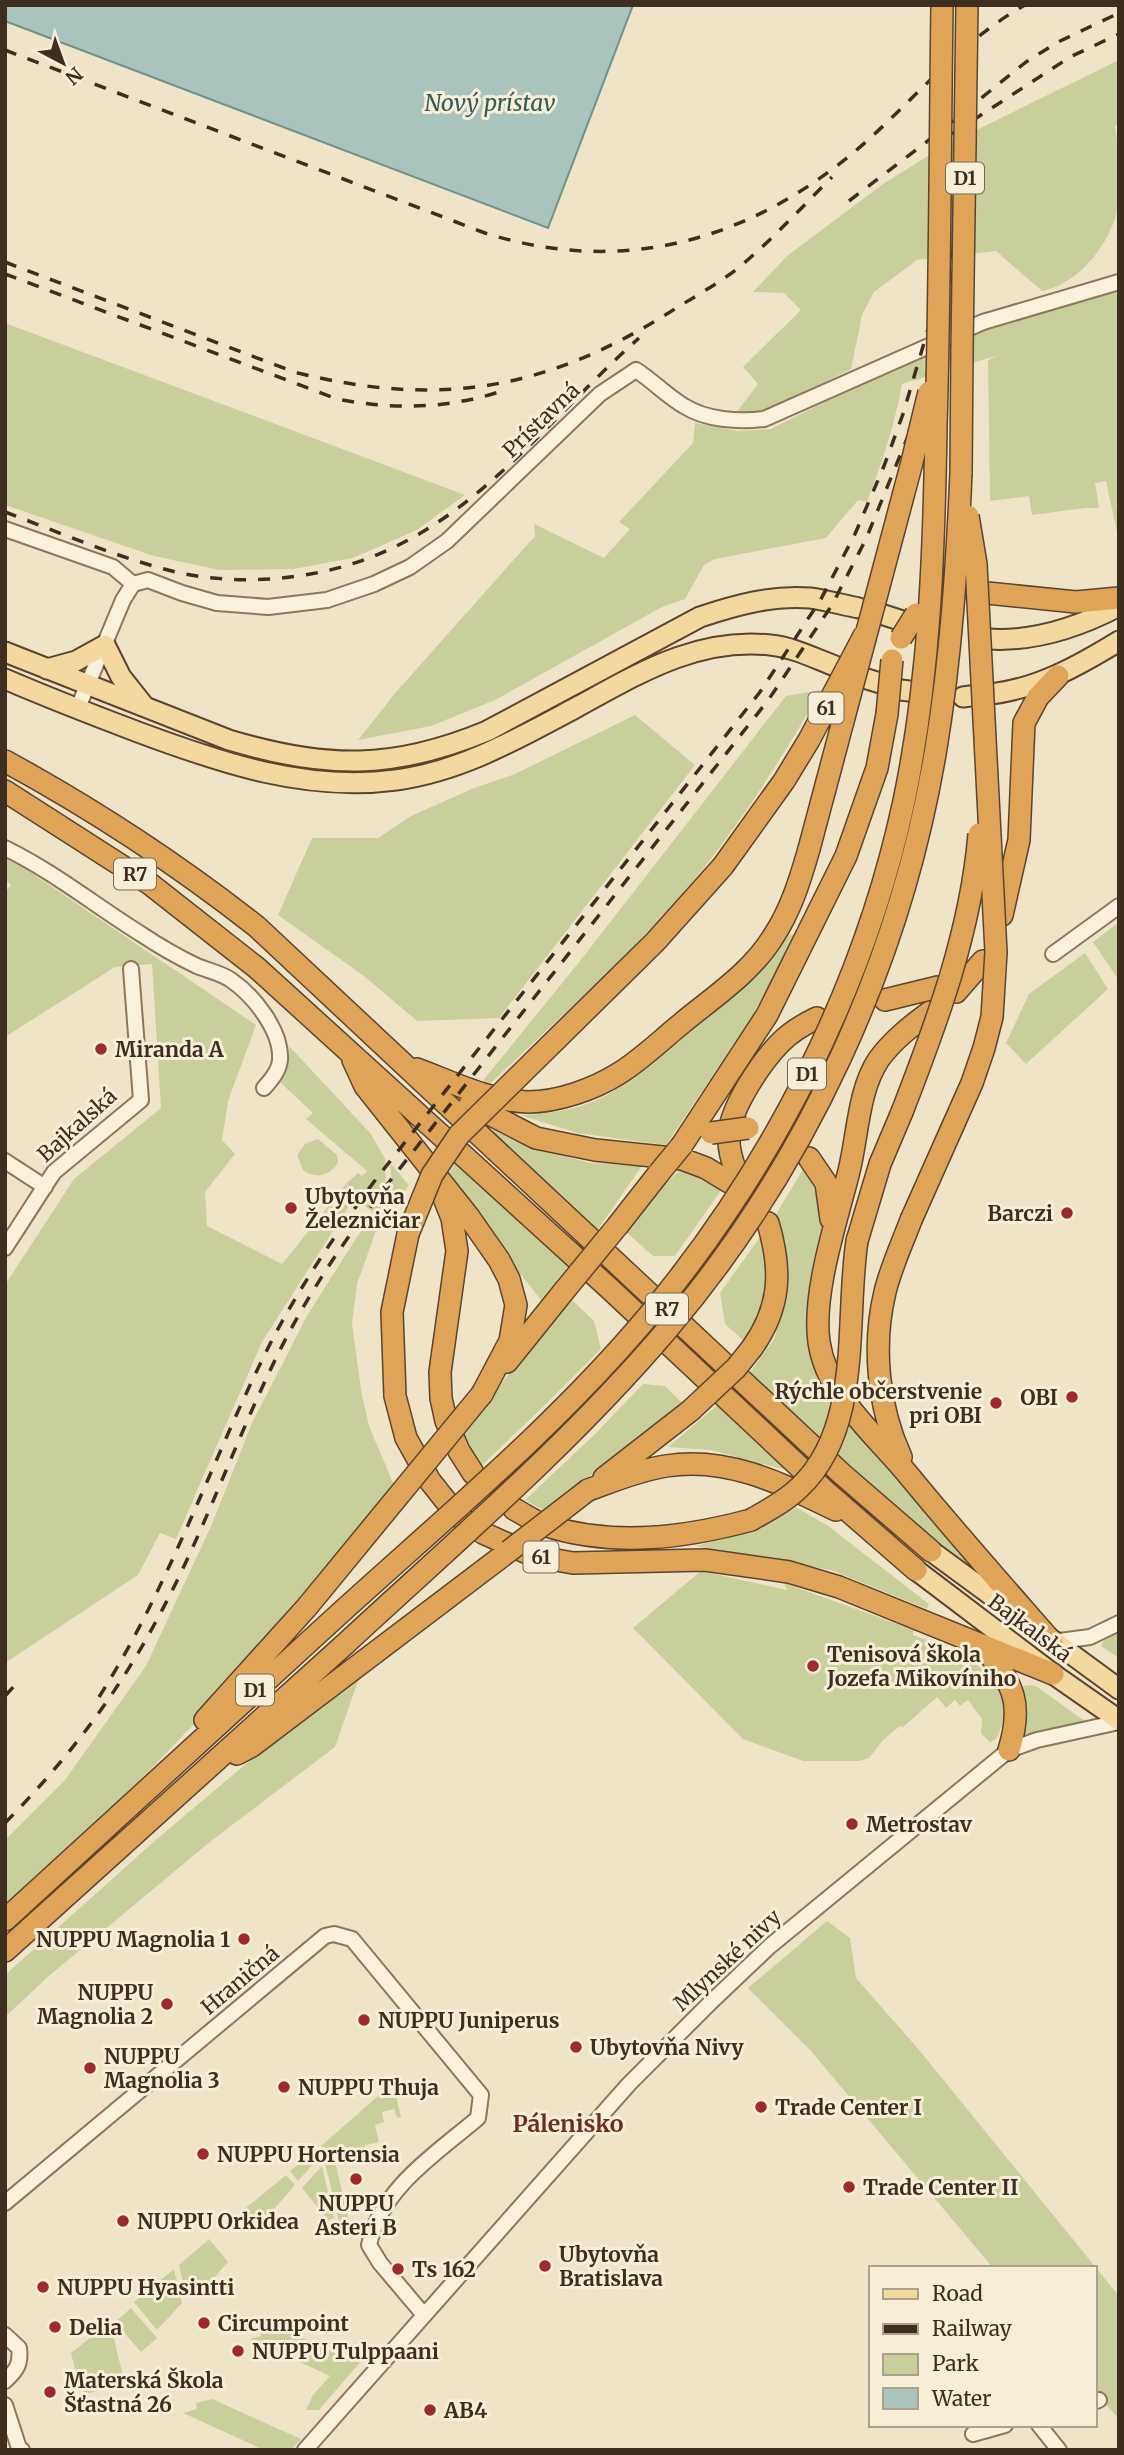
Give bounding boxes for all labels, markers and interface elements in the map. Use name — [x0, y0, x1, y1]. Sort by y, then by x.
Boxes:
north arrow — [28, 28, 98, 98]
text: N — [61, 62, 88, 90]
water label: Nový prístav — [424, 88, 556, 117]
road number: D1 — [946, 162, 984, 194]
street label: Prístavná — [497, 377, 585, 463]
road number: 61 — [808, 692, 844, 723]
road number: R7 — [114, 859, 156, 890]
place label: Miranda A — [115, 1036, 225, 1063]
marker: Miranda A — [93, 1041, 109, 1057]
road number: D1 — [788, 1058, 826, 1090]
street label: Bajkalská — [32, 1082, 122, 1168]
place label: Ubytovňa Železničiar — [305, 1183, 421, 1234]
marker: Ubytovňa Železničiar — [283, 1200, 299, 1216]
place label: Barczi — [987, 1200, 1053, 1227]
marker: Barczi — [1059, 1205, 1075, 1221]
road number: R7 — [646, 1294, 688, 1324]
place label: Rýchle občerstvenie pri OBI — [774, 1378, 982, 1429]
place label: OBI — [1020, 1384, 1058, 1411]
marker: OBI — [1064, 1389, 1080, 1405]
marker: Rýchle občerstvenie pri OBI — [988, 1395, 1004, 1411]
road number: 61 — [524, 1541, 558, 1572]
street label: Bajkalská — [983, 1588, 1077, 1668]
place label: Tenisová škola Jozefa Mikovíniho — [826, 1641, 1016, 1692]
marker: Tenisová škola Jozefa Mikovíniho — [805, 1658, 821, 1674]
road number: D1 — [236, 1674, 274, 1706]
place label: Metrostav — [866, 1811, 973, 1838]
marker: Metrostav — [844, 1816, 860, 1832]
street label: Mlynské nivy — [668, 1903, 787, 2017]
place label: NUPPU Magnolia 1 — [36, 1926, 230, 1953]
marker: NUPPU Magnolia 1 — [236, 1931, 252, 1947]
street label: Hraničná — [196, 1940, 284, 2020]
place label: NUPPU Magnolia 2 — [37, 1979, 153, 2030]
marker: NUPPU Magnolia 2 — [159, 1996, 175, 2012]
place label: NUPPU Juniperus — [378, 2007, 560, 2034]
marker: NUPPU Juniperus — [356, 2012, 372, 2028]
place label: Ubytovňa Nivy — [590, 2034, 744, 2061]
marker: Ubytovňa Nivy — [568, 2039, 584, 2055]
place label: NUPPU Magnolia 3 — [104, 2043, 220, 2094]
marker: NUPPU Magnolia 3 — [82, 2060, 98, 2076]
place label: NUPPU Thuja — [298, 2074, 439, 2101]
marker: NUPPU Thuja — [276, 2079, 292, 2095]
place label: Trade Center I — [775, 2094, 922, 2121]
marker: Trade Center I — [753, 2099, 769, 2115]
district label: Pálenisko — [513, 2109, 624, 2138]
place label: NUPPU Hortensia — [217, 2141, 400, 2168]
marker: NUPPU Hortensia — [195, 2146, 211, 2162]
marker: NUPPU Asteri B — [348, 2171, 364, 2187]
place label: Trade Center II — [863, 2174, 1018, 2201]
marker: Trade Center II — [841, 2179, 857, 2195]
place label: NUPPU Asteri B — [314, 2190, 397, 2241]
place label: NUPPU Orkidea — [137, 2208, 299, 2235]
marker: NUPPU Orkidea — [115, 2213, 131, 2229]
place label: Ubytovňa Bratislava — [559, 2241, 663, 2292]
place label: Ts 162 — [412, 2256, 476, 2283]
marker: Ubytovňa Bratislava — [537, 2258, 553, 2274]
marker: Ts 162 — [390, 2261, 406, 2277]
legend — [869, 2266, 1096, 2427]
place label: NUPPU Hyasintti — [57, 2274, 234, 2301]
marker: NUPPU Hyasintti — [35, 2279, 51, 2295]
text: Road — [932, 2280, 983, 2307]
place label: Circumpoint — [218, 2310, 349, 2337]
place label: Delia — [69, 2314, 123, 2341]
marker: Circumpoint — [196, 2315, 212, 2331]
text: Railway — [932, 2315, 1013, 2342]
marker: Delia — [47, 2319, 63, 2335]
place label: NUPPU Tulppaani — [252, 2338, 439, 2365]
marker: NUPPU Tulppaani — [230, 2343, 246, 2359]
text: Park — [932, 2350, 979, 2377]
place label: Materská Škola Šťastná 26 — [64, 2367, 224, 2418]
marker: Materská Škola Šťastná 26 — [42, 2384, 58, 2400]
text: Water — [931, 2385, 991, 2412]
place label: AB4 — [443, 2397, 487, 2424]
marker: AB4 — [422, 2402, 438, 2418]

